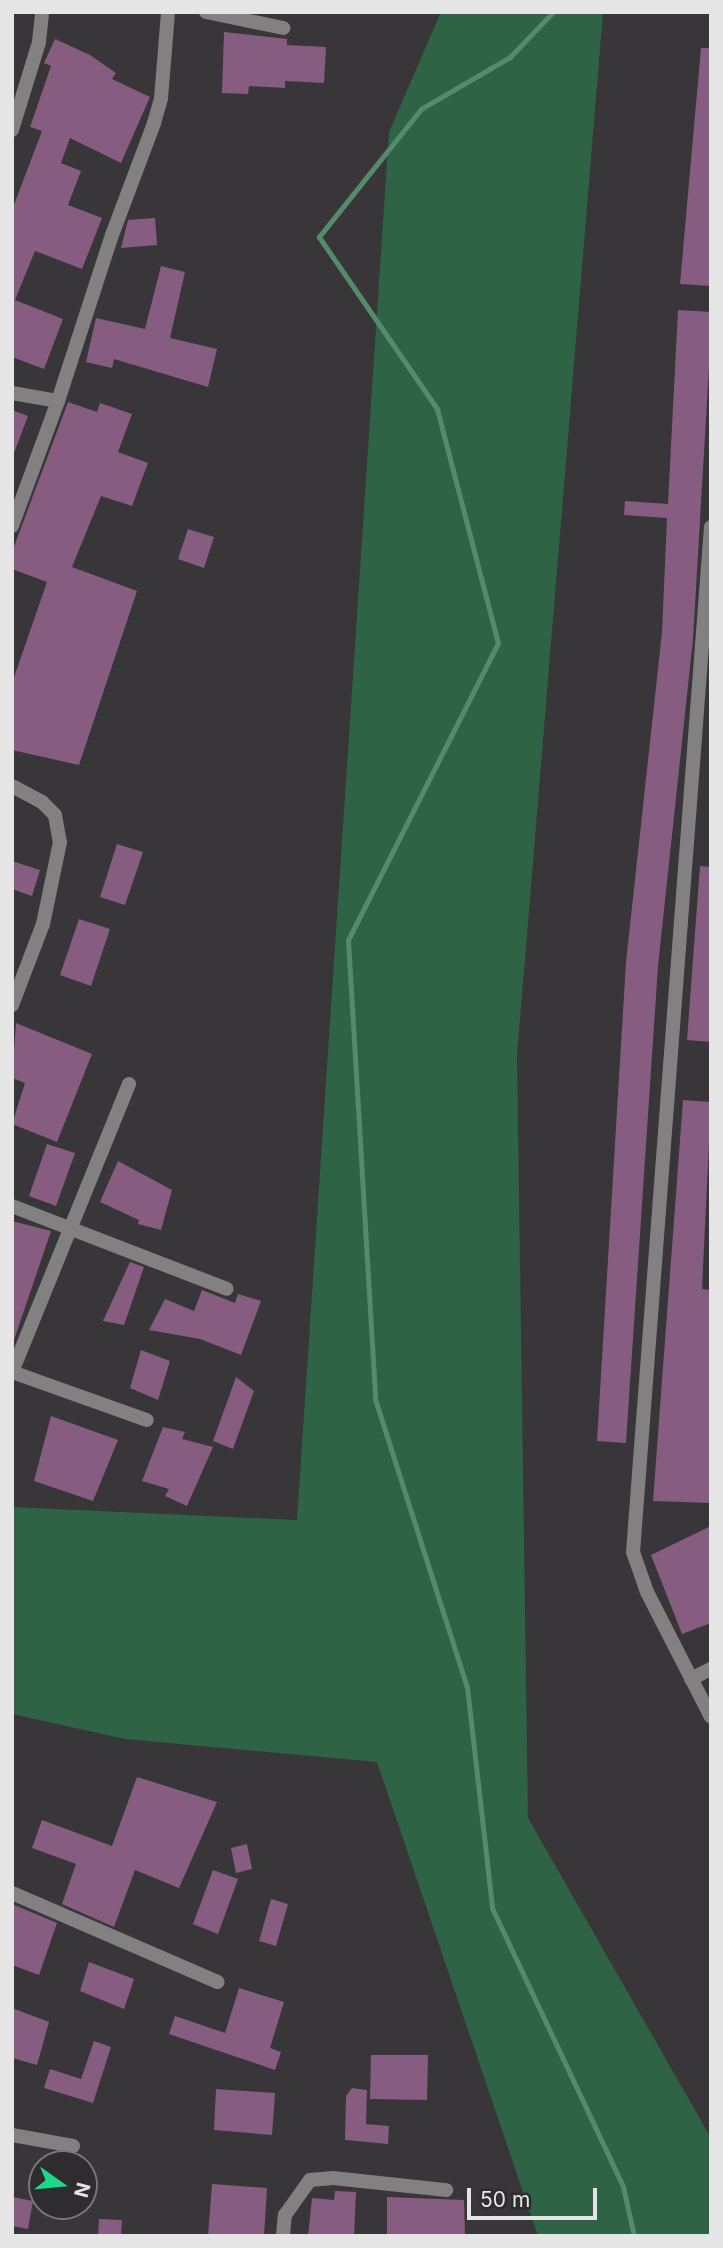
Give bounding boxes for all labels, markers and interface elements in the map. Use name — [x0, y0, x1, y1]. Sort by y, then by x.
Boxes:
north arrow — [28, 2150, 98, 2220]
scale bar — [471, 2174, 600, 2218]
text: N — [69, 2180, 95, 2200]
text: 50 m — [480, 2187, 530, 2212]

